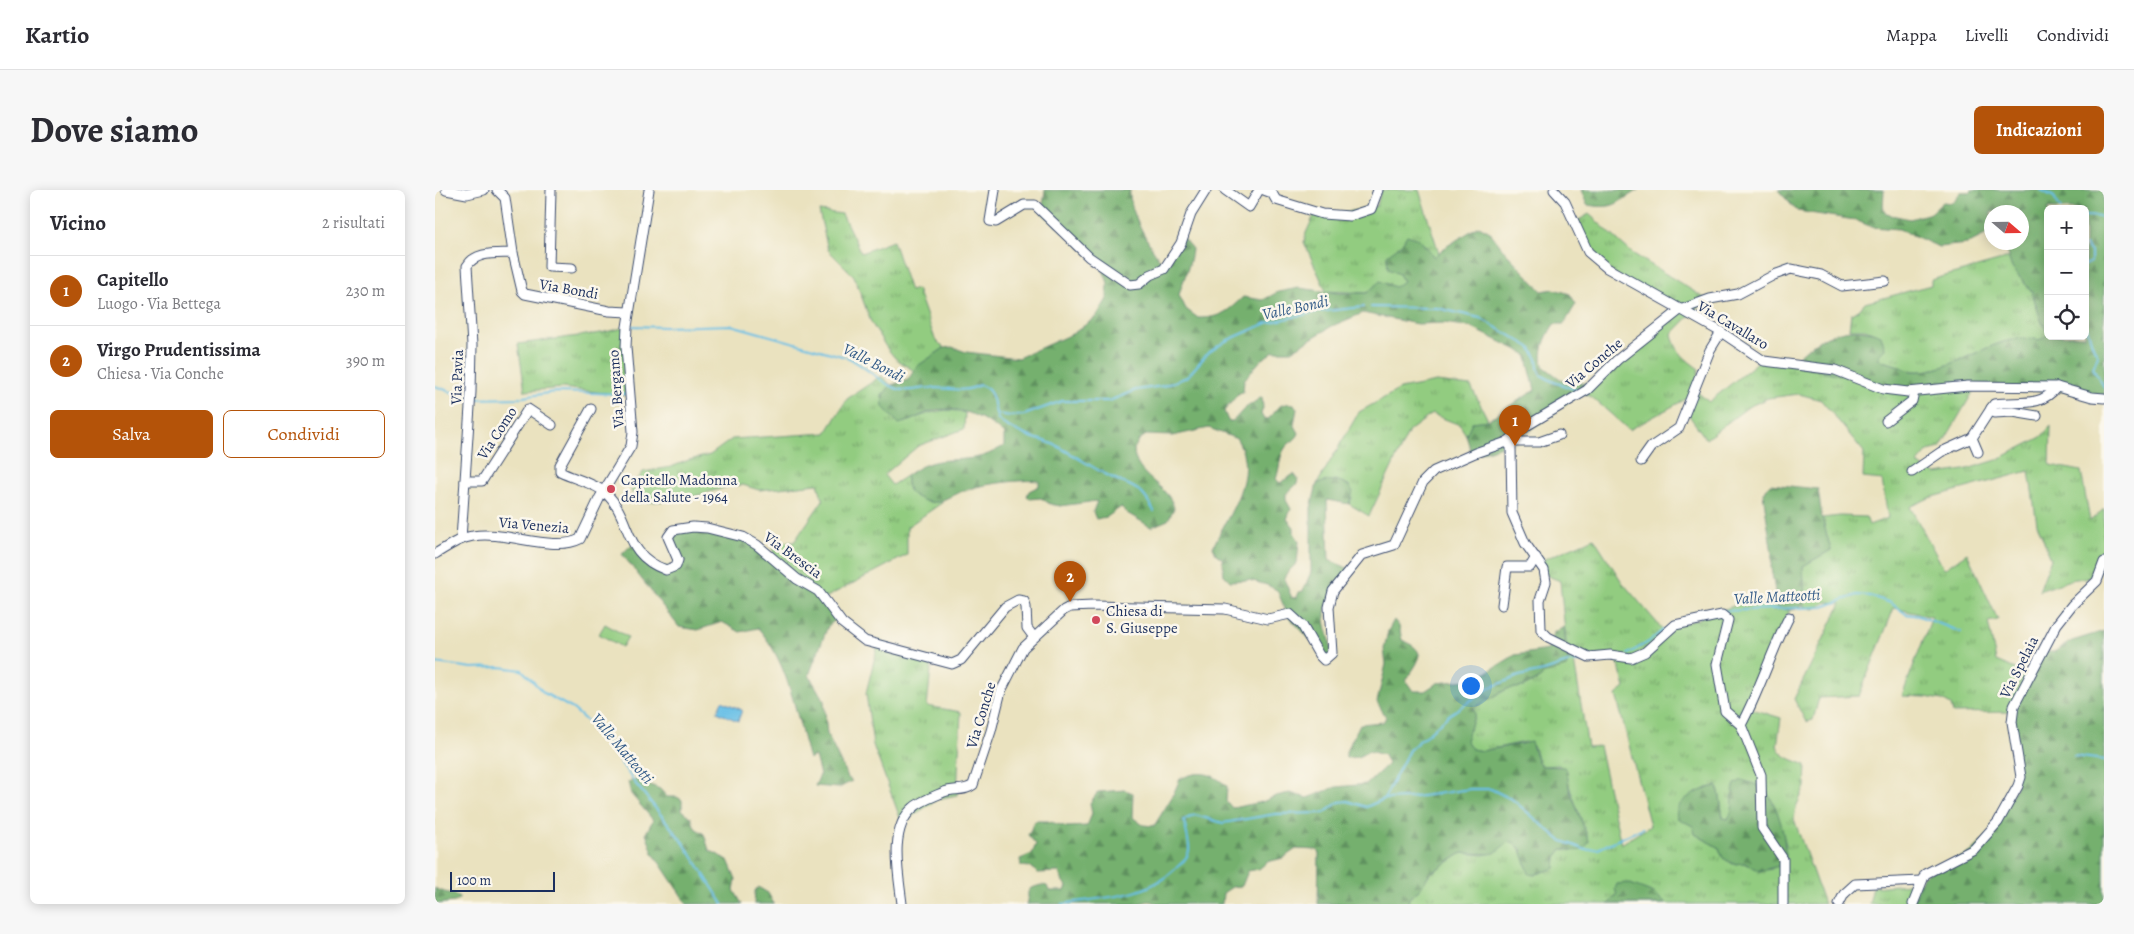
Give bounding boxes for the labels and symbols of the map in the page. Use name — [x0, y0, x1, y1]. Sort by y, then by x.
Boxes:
north arrow — [1984, 205, 2029, 250]
street label: Via Bondi — [537, 274, 600, 304]
water label: Valle Bondi — [1260, 290, 1330, 326]
street label: Via Cavallaro — [1693, 295, 1772, 354]
street label: Via Conche — [1561, 333, 1627, 393]
water label: Valle Bondi — [839, 338, 908, 388]
street label: Via Pavia — [446, 349, 468, 406]
street label: Via Bergamo — [603, 349, 629, 430]
street label: Via Como — [472, 403, 522, 464]
pin: 1 — [1499, 405, 1531, 446]
place label: Capitello Madonna della Salute - 1964 — [621, 470, 737, 507]
marker: Capitello Madonna della Salute - 1964 — [605, 483, 617, 495]
street label: Via Venezia — [497, 512, 570, 538]
street label: Via Brescia — [759, 526, 826, 583]
pin: 2 — [1054, 561, 1086, 602]
water label: Valle Matteotti — [1733, 584, 1821, 610]
place label: Chiesa di S. Giuseppe — [1106, 601, 1178, 638]
marker: Chiesa di S. Giuseppe — [1090, 614, 1102, 626]
street label: Via Spelaia — [1994, 633, 2043, 702]
your location — [1458, 673, 1484, 699]
street label: Via Conche — [961, 679, 1001, 752]
water label: Valle Matteotti — [586, 708, 658, 789]
scale bar — [450, 869, 555, 892]

